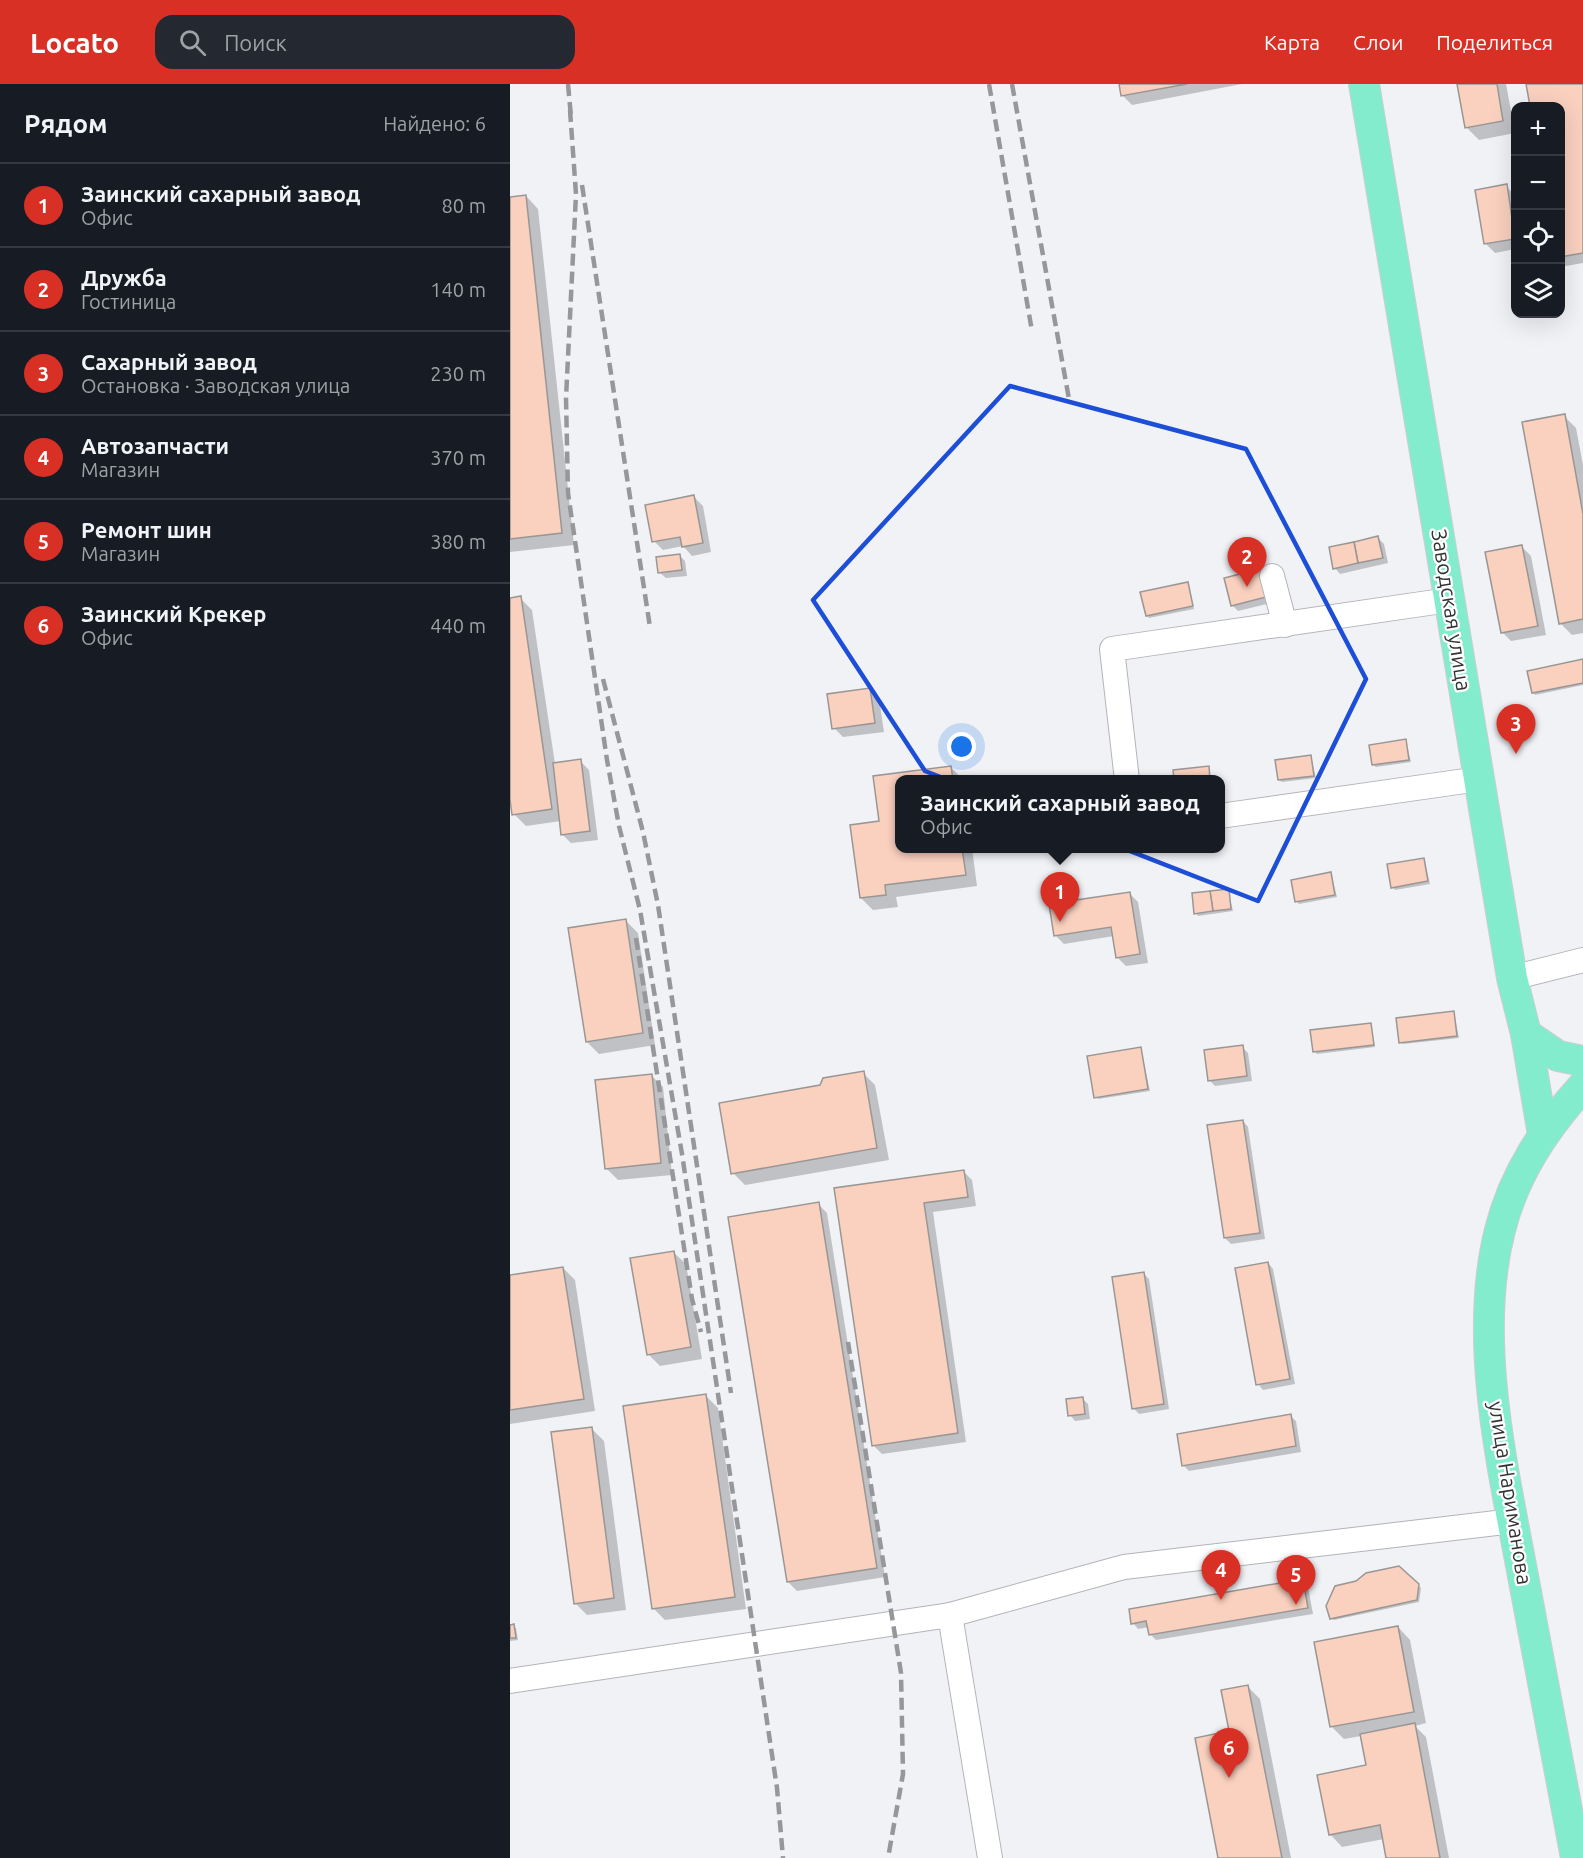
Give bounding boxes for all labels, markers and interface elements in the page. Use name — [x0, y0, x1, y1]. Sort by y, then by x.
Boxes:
search box — [155, 15, 575, 69]
icon: search — [176, 26, 209, 59]
text: Locato — [30, 27, 119, 58]
text: Поиск — [224, 30, 287, 55]
text: Карта — [1264, 30, 1320, 54]
text: Слои — [1353, 30, 1403, 54]
text: Поделиться — [1436, 30, 1553, 54]
map controls — [1511, 102, 1565, 318]
button: + — [1511, 102, 1565, 156]
text: Рядом — [24, 109, 108, 138]
text: Найдено: 6 — [383, 112, 486, 135]
button: − — [1511, 156, 1565, 210]
text: Заинский сахарный завод — [81, 181, 361, 206]
text: 1 — [38, 194, 49, 217]
text: 80 m — [442, 194, 486, 217]
text: Офис — [81, 206, 133, 229]
button: locate — [1511, 210, 1565, 264]
button: layers — [1511, 264, 1565, 318]
text: Дружба — [81, 265, 167, 290]
text: 2 — [38, 278, 49, 301]
text: 140 m — [430, 278, 486, 301]
text: Гостиница — [81, 290, 176, 313]
text: Сахарный завод — [81, 349, 257, 374]
text: 3 — [38, 362, 49, 385]
text: 230 m — [430, 362, 486, 385]
text: Остановка · Заводская улица — [81, 374, 350, 397]
text: Автозапчасти — [81, 433, 229, 458]
text: 4 — [38, 446, 49, 469]
text: 370 m — [430, 446, 486, 469]
text: Магазин — [81, 458, 160, 481]
text: Ремонт шин — [81, 517, 212, 542]
street label: Заводская улица — [1427, 527, 1477, 693]
text: 5 — [38, 530, 49, 553]
text: 380 m — [430, 530, 486, 553]
pin: 2 — [1228, 538, 1266, 587]
text: Магазин — [81, 542, 160, 565]
text: Заинский Крекер — [81, 601, 266, 626]
text: 6 — [38, 614, 49, 637]
text: 440 m — [430, 614, 486, 637]
text: Офис — [81, 626, 133, 649]
pin: 3 — [1496, 704, 1536, 754]
your location — [947, 732, 976, 761]
popup — [895, 775, 1225, 853]
text: Заинский сахарный завод — [920, 790, 1200, 815]
text: Офис — [920, 815, 972, 838]
pin: 1 — [1040, 872, 1080, 922]
street label: улица Нариманова — [1485, 1399, 1537, 1586]
pin: 4 — [1202, 1550, 1240, 1600]
pin: 5 — [1276, 1556, 1316, 1605]
pin: 6 — [1210, 1728, 1248, 1778]

